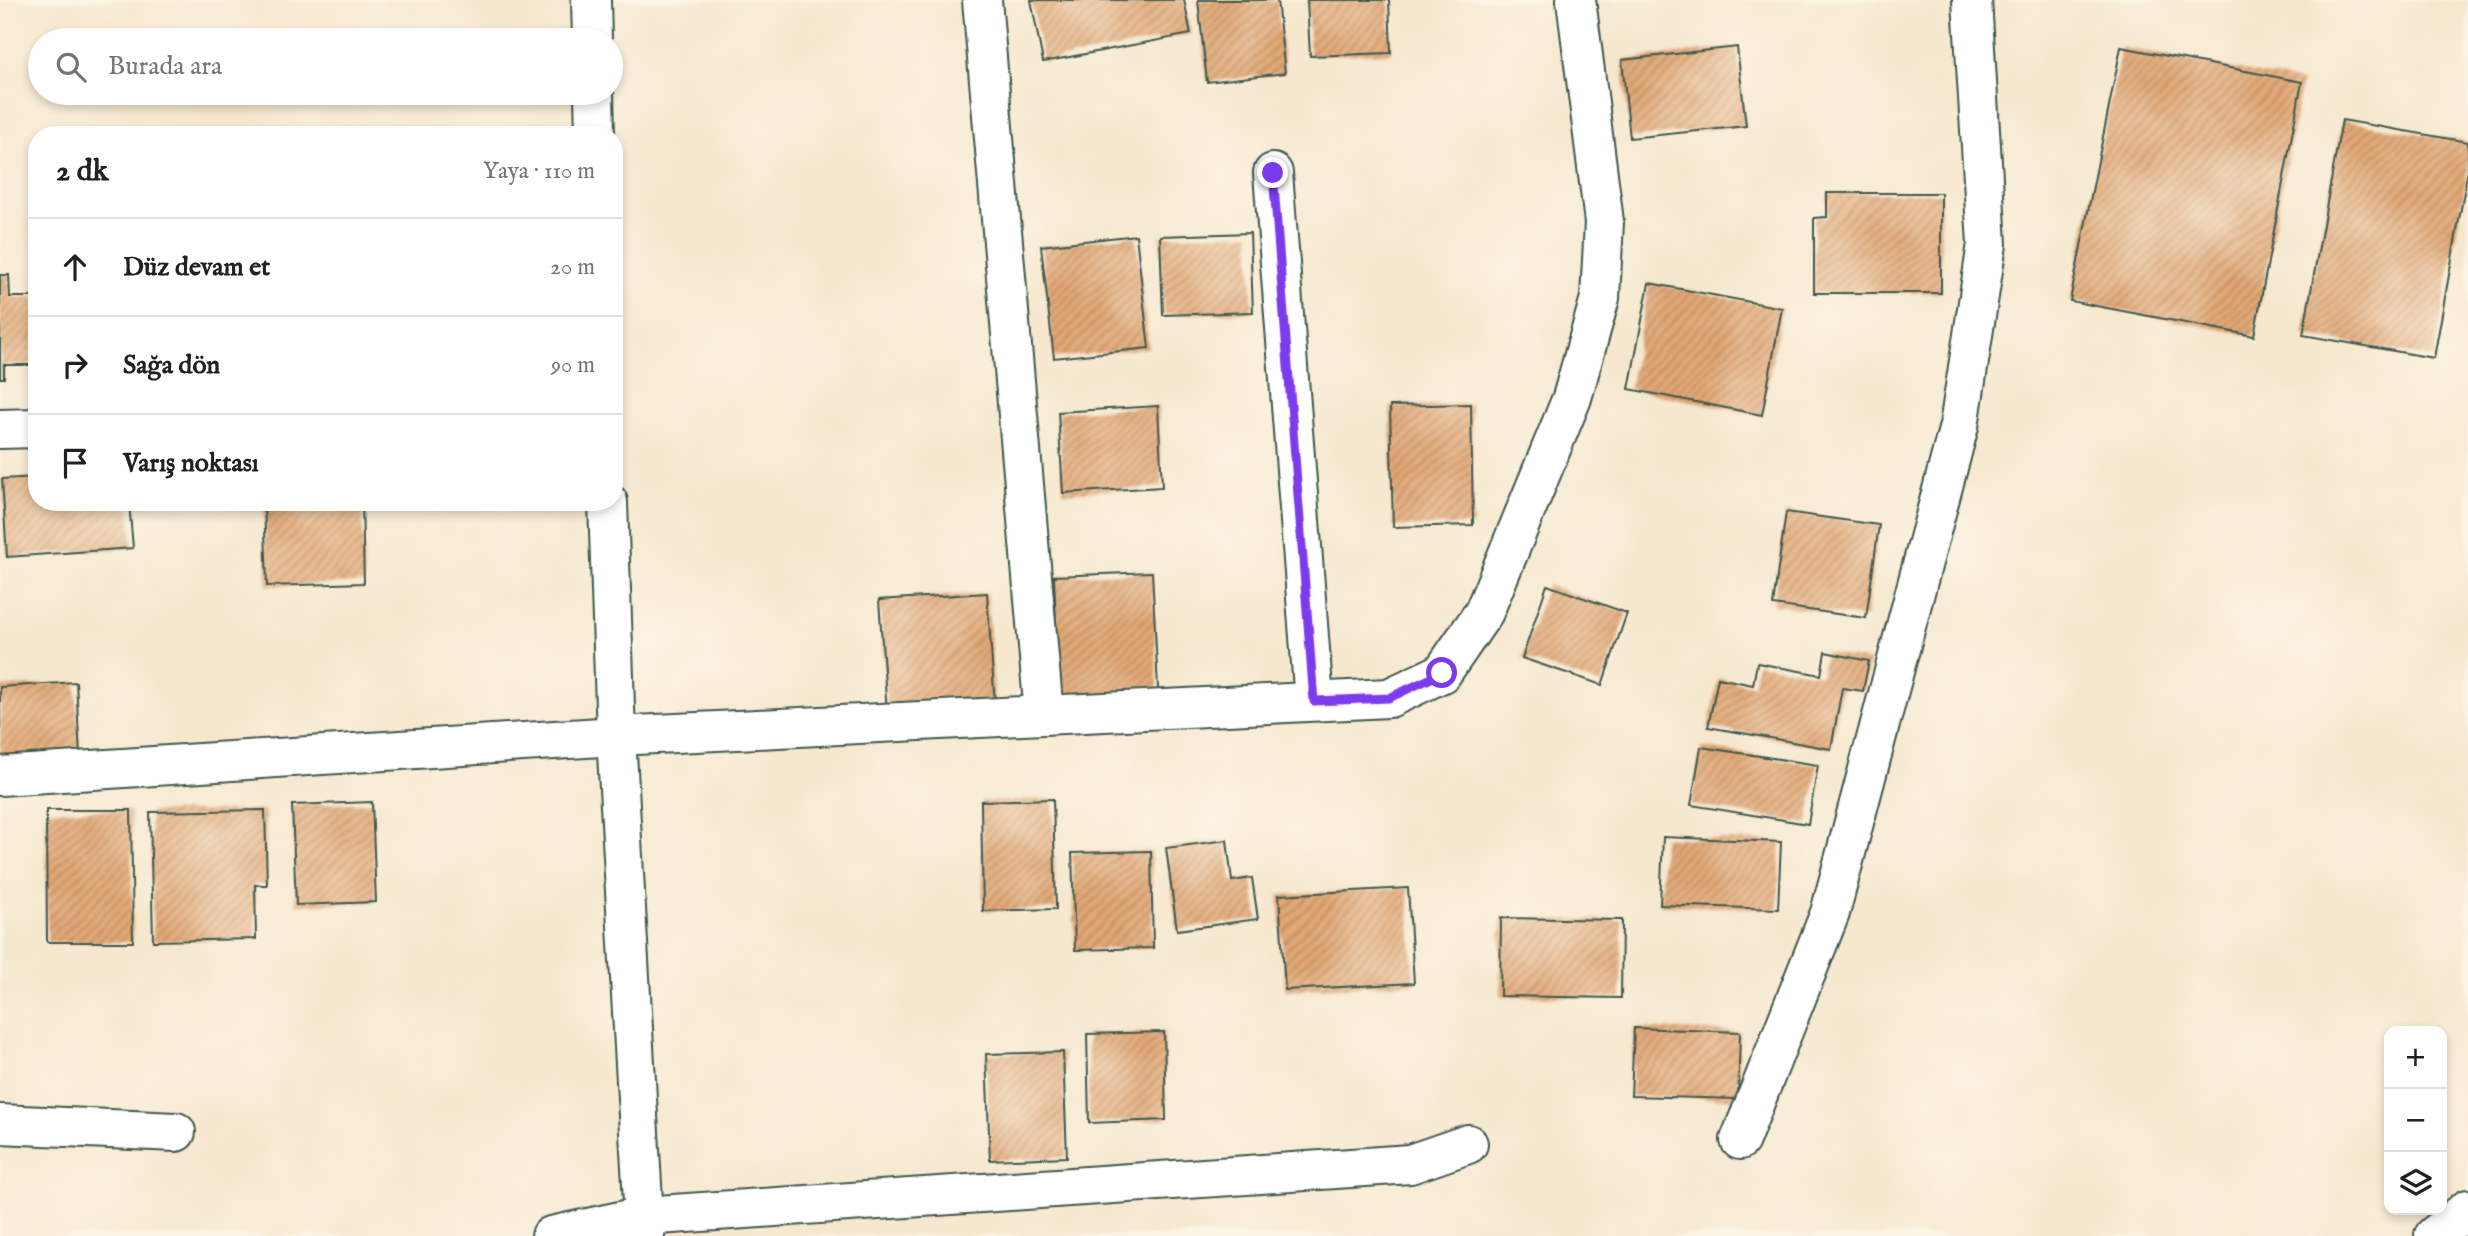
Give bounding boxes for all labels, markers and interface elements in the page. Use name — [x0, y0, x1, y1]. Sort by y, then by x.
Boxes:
search box — [28, 28, 623, 105]
icon: search — [52, 48, 90, 86]
text: Burada ara — [108, 50, 222, 83]
text: 2 dk — [56, 153, 109, 191]
text: Yaya · 110 m — [483, 157, 595, 186]
route end — [1257, 157, 1288, 188]
icon: ahead — [56, 248, 94, 286]
text: Düz devam et — [123, 251, 270, 284]
text: 20 m — [550, 253, 595, 282]
icon: right — [56, 346, 94, 384]
text: Sağa dön — [123, 349, 220, 382]
text: 90 m — [551, 351, 595, 380]
icon: arrive — [56, 444, 94, 482]
text: Varış noktası — [123, 447, 259, 480]
route start — [1426, 657, 1457, 688]
map controls — [2384, 1026, 2447, 1215]
button: + — [2384, 1026, 2447, 1089]
button: − — [2384, 1089, 2447, 1152]
button: layers — [2384, 1152, 2447, 1215]

